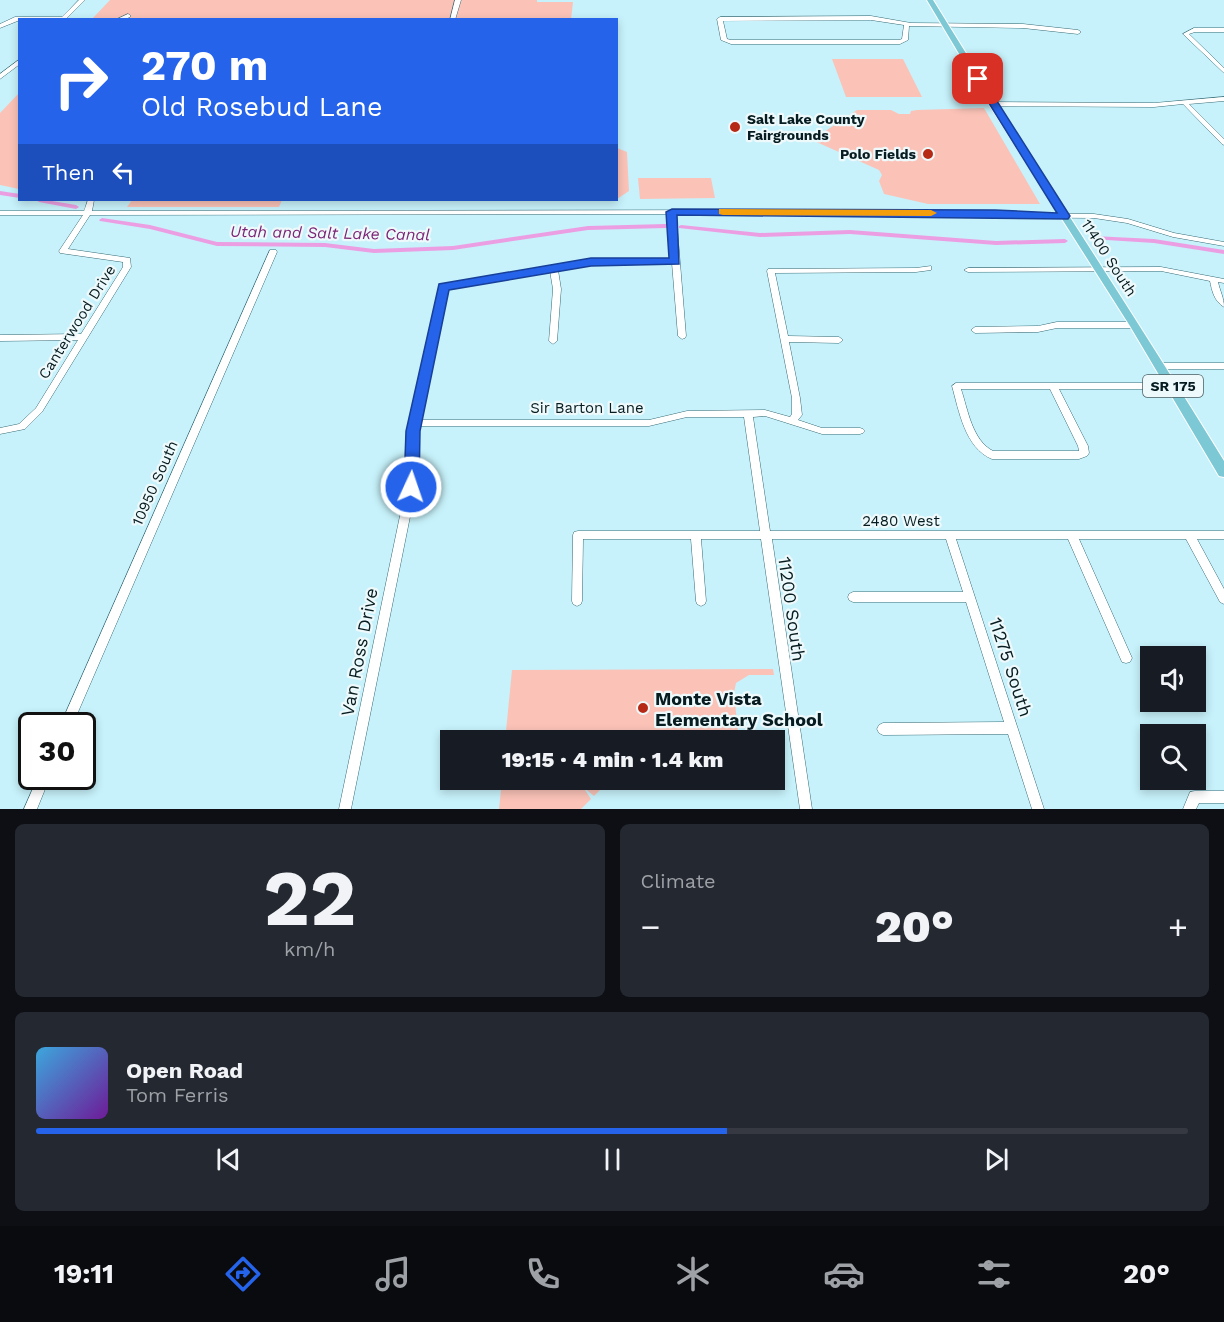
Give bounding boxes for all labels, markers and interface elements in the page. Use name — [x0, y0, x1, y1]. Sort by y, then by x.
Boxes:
text: 270 m — [141, 41, 268, 90]
icon: right — [42, 42, 120, 120]
pin — [952, 53, 1003, 104]
icon: arrive — [961, 62, 994, 95]
text: Old Rosebud Lane — [141, 91, 383, 123]
place label: Salt Lake County Fairgrounds — [747, 111, 865, 143]
marker: Salt Lake County Fairgrounds — [728, 120, 742, 134]
place label: Polo Fields — [840, 146, 917, 162]
marker: Polo Fields — [921, 147, 935, 161]
icon: left — [107, 156, 140, 189]
text: Then — [42, 160, 95, 185]
street label: 11400 South — [1077, 216, 1141, 300]
water label: Utah and Salt Lake Canal — [230, 222, 430, 244]
street label: Canterwood Drive — [35, 262, 119, 382]
road number: SR 175 — [1143, 375, 1203, 397]
street label: Sir Barton Lane — [530, 399, 644, 417]
street label: 10950 South — [128, 438, 182, 528]
position arrow — [379, 455, 443, 519]
street label: 2480 West — [862, 512, 940, 530]
street label: 11200 South — [774, 555, 810, 663]
street label: Van Ross Drive — [336, 586, 382, 718]
street label: 11275 South — [985, 615, 1037, 719]
map controls — [1140, 646, 1206, 790]
button: sound — [1140, 646, 1206, 712]
place label: Monte Vista Elementary School — [655, 688, 823, 730]
marker: Monte Vista Elementary School — [636, 701, 650, 715]
speed limit sign: 30 — [18, 712, 96, 790]
button: search — [1140, 724, 1206, 790]
text: 19:15 · 4 min · 1.4 km — [502, 747, 723, 772]
text: 22 — [263, 852, 356, 944]
text: Climate — [641, 869, 716, 893]
text: 20° — [875, 900, 954, 953]
text: − — [641, 907, 660, 946]
text: + — [1168, 907, 1188, 946]
text: km/h — [284, 937, 336, 961]
text: Open Road — [126, 1058, 243, 1083]
text: Tom Ferris — [126, 1083, 229, 1107]
icon: previous — [212, 1143, 245, 1176]
icon: pause — [596, 1143, 629, 1176]
icon: next — [980, 1143, 1013, 1176]
icon: directions — [222, 1253, 264, 1295]
icon: music — [372, 1253, 414, 1295]
icon: phone — [522, 1253, 564, 1295]
icon: climate — [672, 1253, 714, 1295]
icon: car — [823, 1253, 865, 1295]
icon: filters — [973, 1253, 1015, 1295]
text: 19:11 — [54, 1258, 114, 1290]
text: 20° — [1123, 1258, 1170, 1290]

